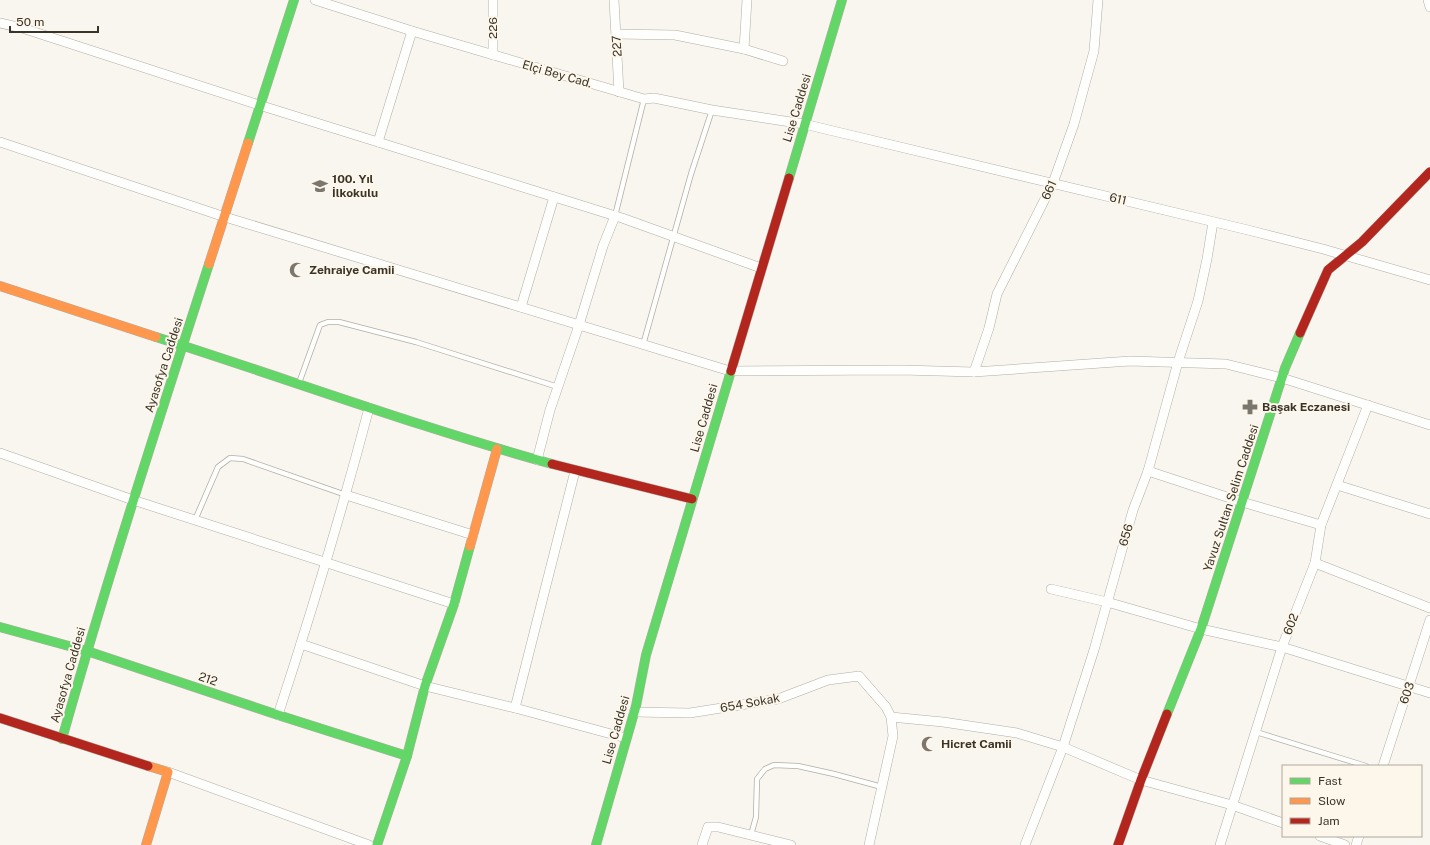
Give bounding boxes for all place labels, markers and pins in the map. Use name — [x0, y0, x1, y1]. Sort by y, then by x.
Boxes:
place label: 100. Yıl İlkokulu — [332, 172, 378, 200]
school or university icon: 100. Yıl İlkokulu — [311, 177, 329, 195]
mosque icon: Zehraiye Camii — [288, 261, 306, 279]
place label: Zehraiye Camii — [309, 263, 394, 277]
pharmacy icon: Başak Eczanesi — [1241, 398, 1259, 416]
place label: Başak Eczanesi — [1262, 400, 1350, 414]
mosque icon: Hicret Camii — [920, 735, 938, 753]
place label: Hicret Camii — [941, 737, 1012, 751]

